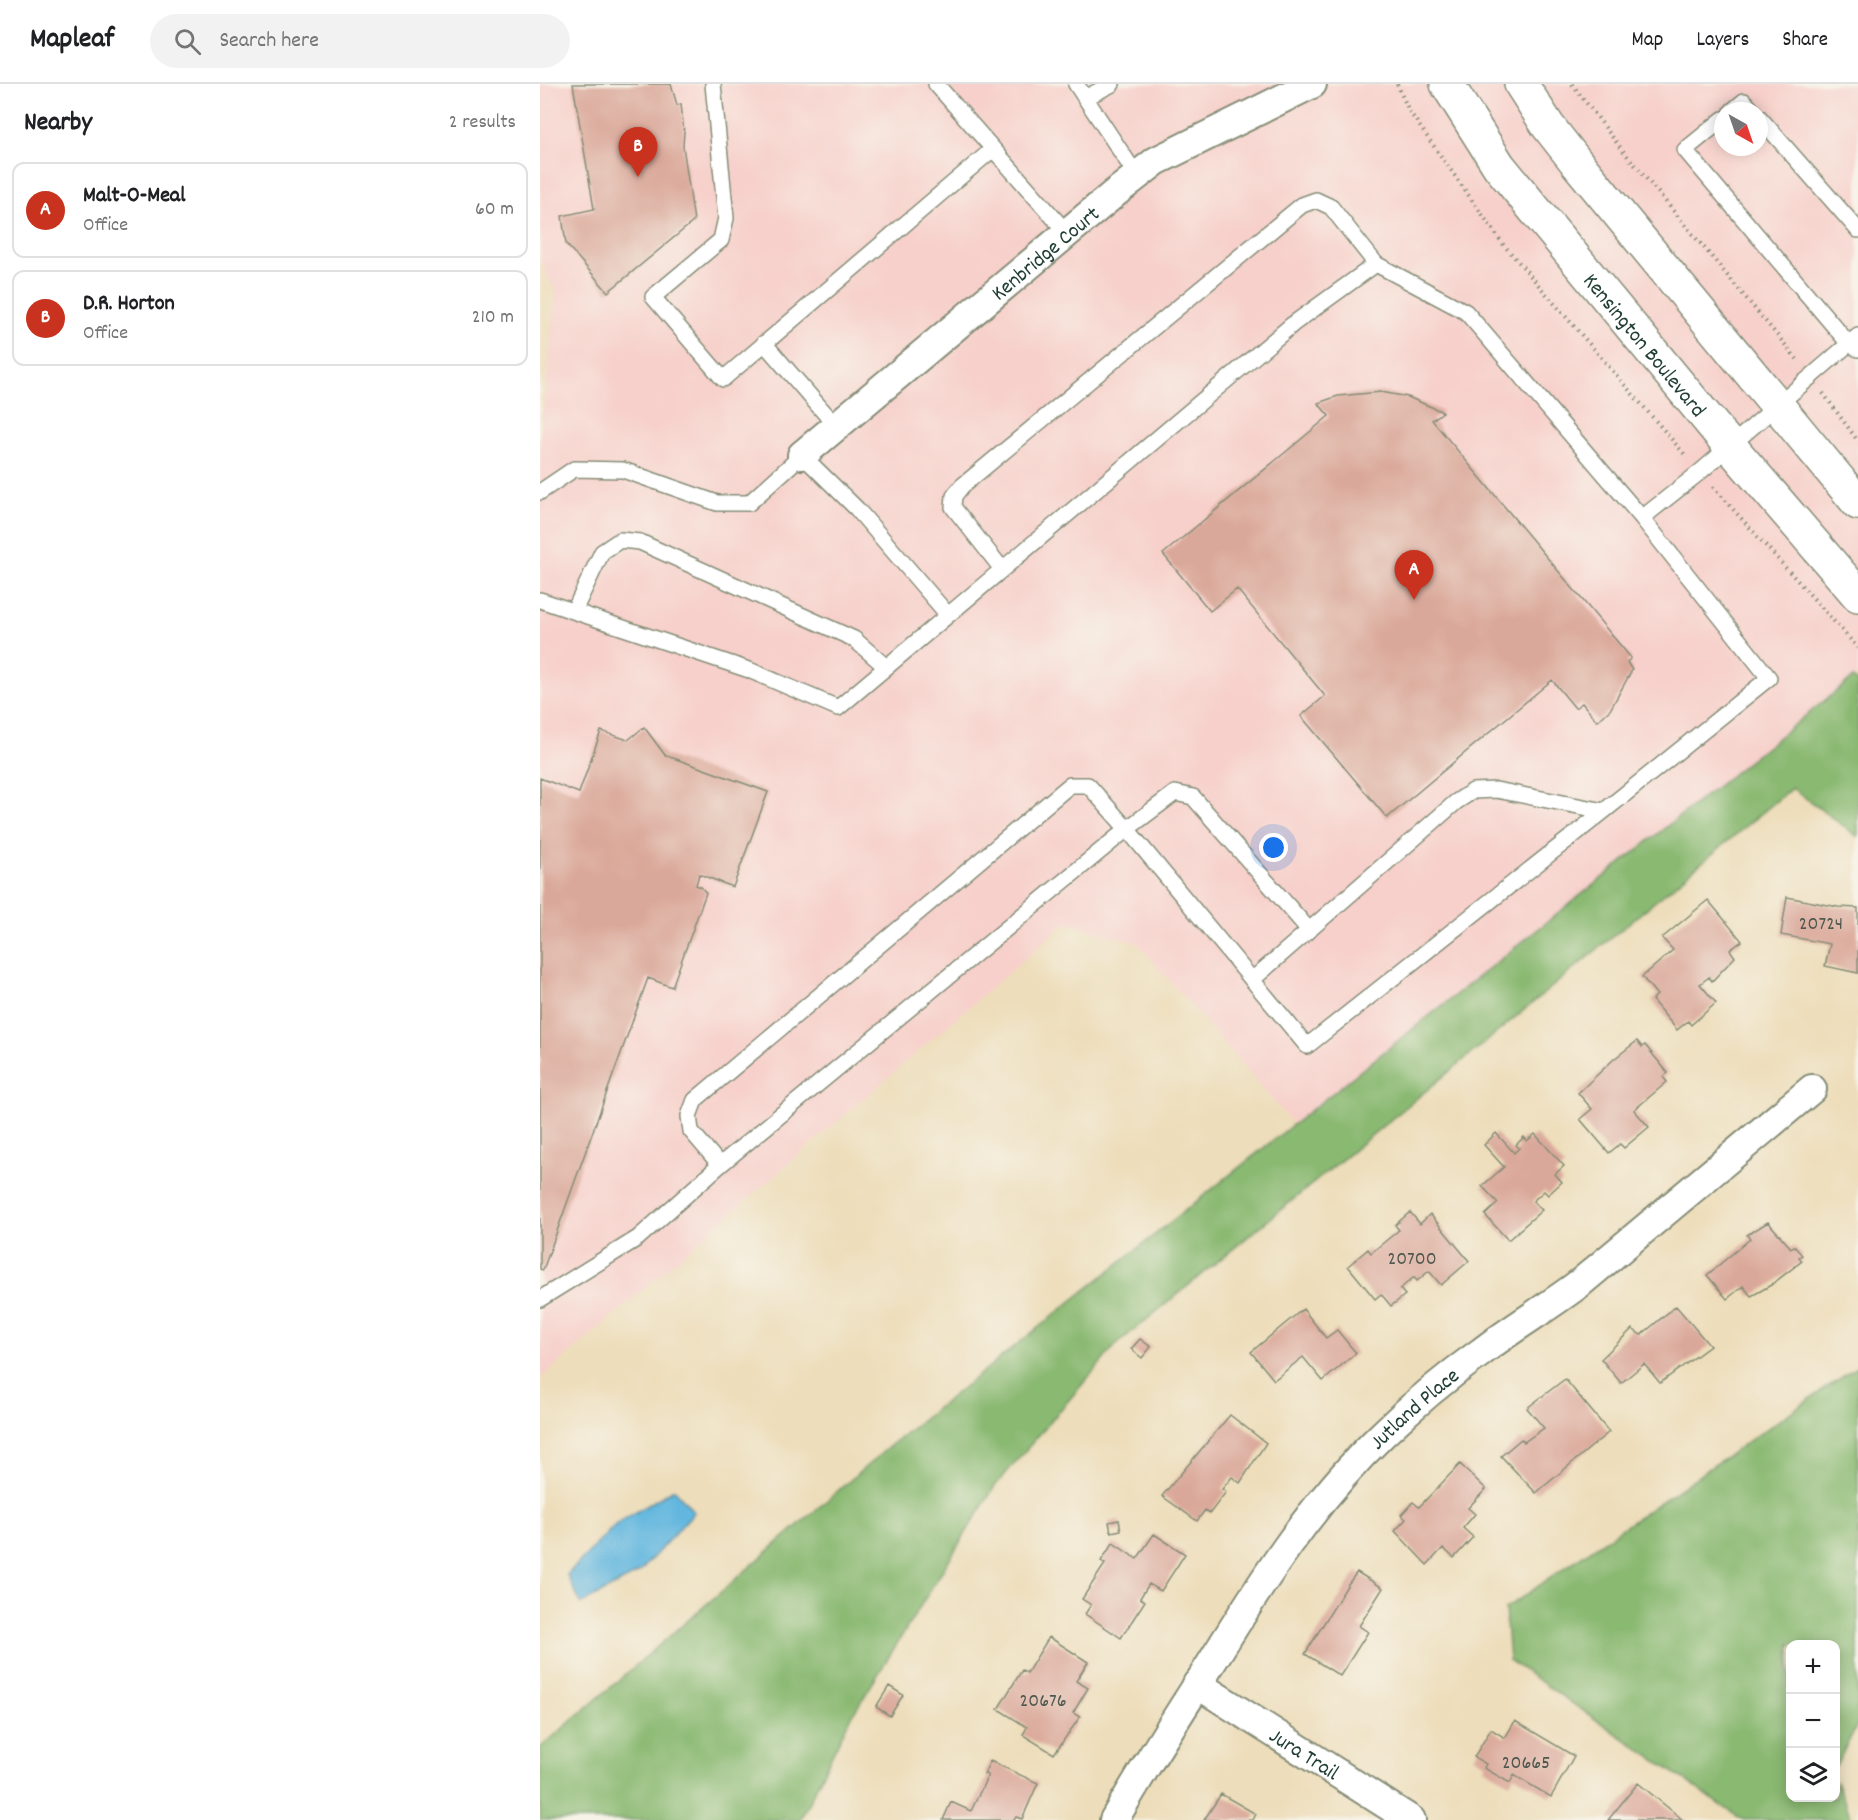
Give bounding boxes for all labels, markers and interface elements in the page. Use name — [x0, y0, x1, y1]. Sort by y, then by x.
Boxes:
search box — [150, 14, 570, 68]
text: Mapleaf — [30, 21, 114, 61]
icon: search — [171, 25, 204, 58]
text: Search here — [219, 26, 319, 57]
text: Map — [1632, 26, 1663, 56]
text: Layers — [1696, 26, 1749, 56]
text: Share — [1782, 26, 1828, 56]
north arrow — [1714, 102, 1768, 156]
text: Nearby — [24, 105, 92, 142]
text: 2 results — [449, 109, 516, 137]
pin: B — [618, 128, 658, 177]
text: Malt-O-Meal — [83, 181, 185, 212]
text: A — [40, 196, 51, 224]
text: 60 m — [475, 196, 514, 224]
street label: Kenbridge Court — [986, 200, 1107, 309]
text: Office — [83, 212, 128, 240]
street label: Kensington Boulevard — [1574, 268, 1712, 425]
text: D.R. Horton — [83, 289, 175, 320]
text: B — [41, 304, 50, 332]
text: 210 m — [472, 304, 514, 332]
text: Office — [83, 320, 128, 348]
pin: A — [1394, 550, 1434, 600]
your location — [1259, 833, 1288, 862]
house number: 20724 — [1799, 911, 1843, 939]
house number: 20700 — [1387, 1246, 1437, 1274]
street label: Jutland Place — [1364, 1362, 1467, 1458]
map controls — [1786, 1640, 1840, 1802]
button: + — [1786, 1640, 1840, 1694]
house number: 20676 — [1020, 1688, 1066, 1716]
button: − — [1786, 1694, 1840, 1748]
street label: Jura Trail — [1262, 1722, 1344, 1790]
button: layers — [1786, 1748, 1840, 1802]
house number: 20665 — [1502, 1750, 1550, 1778]

